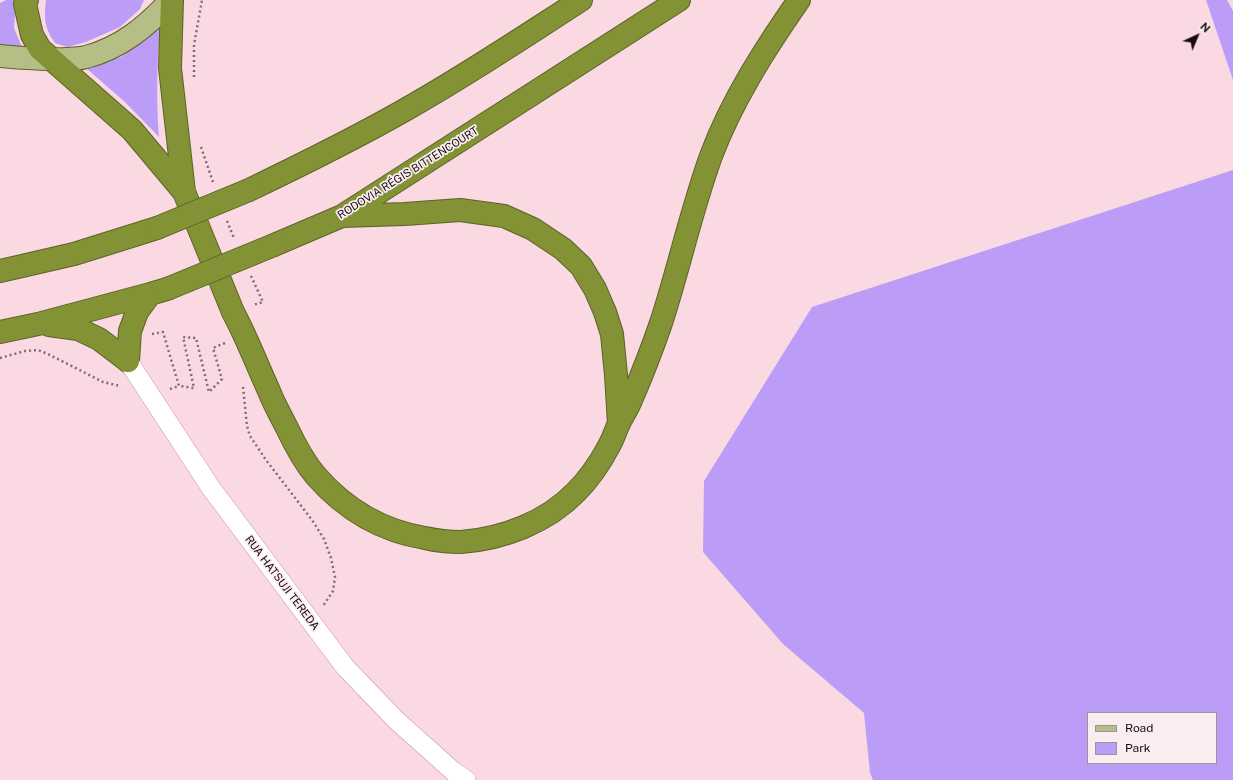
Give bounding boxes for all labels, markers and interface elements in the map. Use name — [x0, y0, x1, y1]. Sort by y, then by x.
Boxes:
north arrow — [1177, 16, 1217, 56]
text: N — [1198, 20, 1213, 35]
street label: RODOVIA RÉGIS BITTENCOURT — [335, 124, 481, 222]
street label: RUA HATSUJI TEREDA — [242, 533, 322, 633]
legend — [1087, 712, 1217, 764]
text: Road — [1125, 721, 1153, 735]
text: Park — [1125, 741, 1151, 755]

